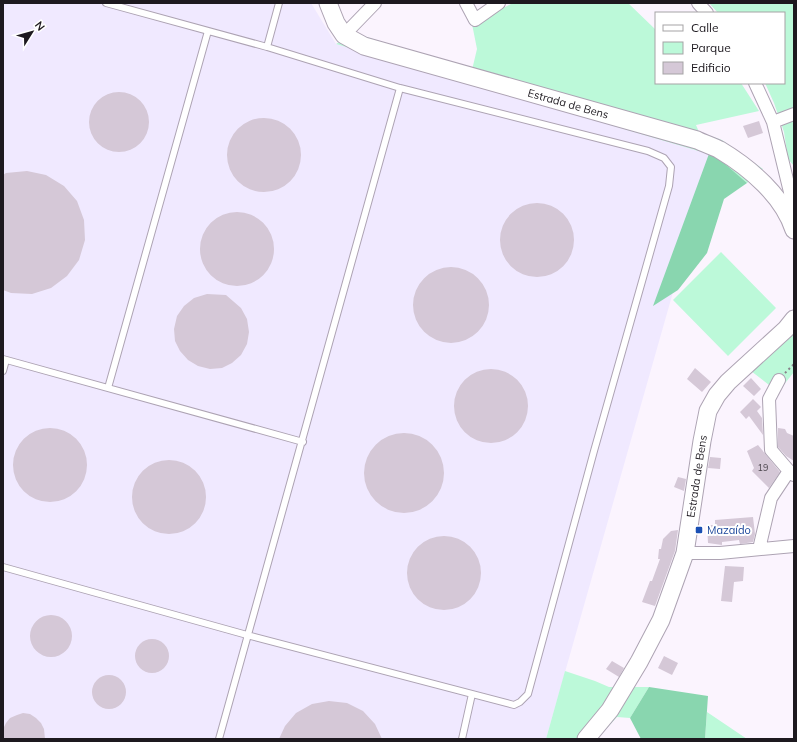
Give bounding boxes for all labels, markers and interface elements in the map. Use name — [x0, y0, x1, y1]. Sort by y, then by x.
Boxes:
north arrow — [12, 12, 52, 52]
legend — [655, 12, 785, 84]
text: N — [32, 18, 48, 34]
text: Calle — [691, 20, 718, 35]
text: Parque — [691, 40, 731, 55]
text: Edificio — [691, 60, 731, 75]
street label: Estrada de Bens — [526, 86, 610, 122]
street label: Estrada de Bens — [683, 434, 710, 518]
house number: 19 — [758, 462, 768, 473]
place label: Mazaído — [707, 523, 751, 537]
marker: Mazaído — [694, 525, 704, 535]

